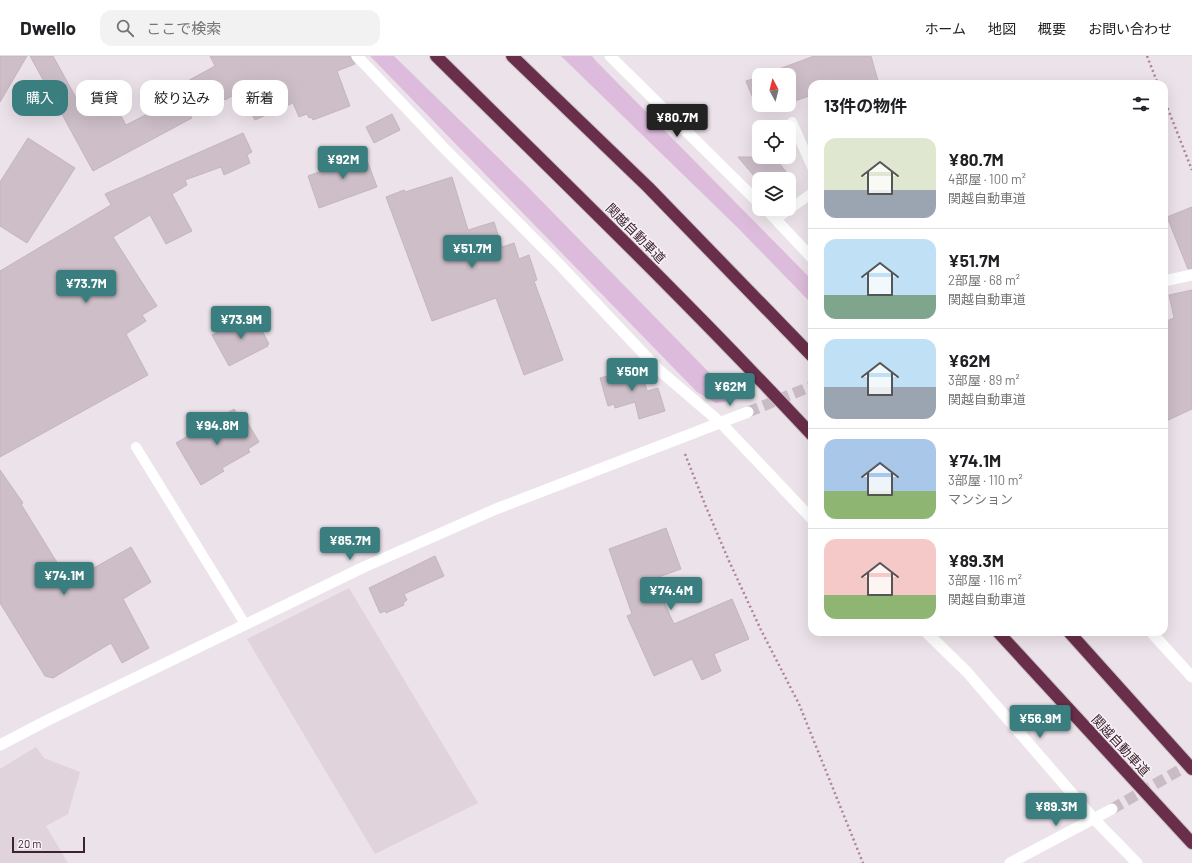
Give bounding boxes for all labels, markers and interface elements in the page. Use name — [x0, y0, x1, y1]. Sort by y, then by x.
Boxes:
search box — [100, 10, 380, 46]
text: Dwello — [20, 16, 76, 39]
icon: search — [114, 17, 136, 39]
text: ここで検索 — [146, 19, 221, 37]
text: ホーム — [924, 20, 966, 37]
text: 地図 — [988, 20, 1016, 37]
text: 概要 — [1038, 20, 1066, 37]
text: お問い合わせ — [1088, 20, 1172, 37]
north arrow — [752, 68, 796, 112]
map controls — [752, 68, 796, 216]
chip: 購入 — [12, 80, 68, 116]
chip: 賃貸 — [76, 80, 132, 116]
chip: 絞り込み — [140, 80, 224, 116]
chip: 新着 — [232, 80, 288, 116]
icon: filters — [1130, 93, 1152, 115]
text: 13件の物件 — [824, 95, 907, 115]
pin: ¥80.7M — [644, 104, 710, 138]
text: ¥80.7M — [656, 109, 698, 125]
button: locate — [752, 120, 796, 164]
pin: ¥92M — [319, 146, 367, 180]
text: ¥80.7M — [948, 149, 1004, 169]
text: ¥92M — [327, 151, 359, 167]
icon: home — [856, 154, 904, 202]
text: 4部屋 · 100 m² — [948, 171, 1026, 187]
button: layers — [752, 172, 796, 216]
text: 関越自動車道 — [948, 190, 1026, 206]
street label: 関越自動車道 — [603, 200, 669, 266]
pin: ¥51.7M — [439, 235, 505, 269]
text: ¥51.7M — [452, 240, 492, 256]
text: ¥51.7M — [948, 250, 1000, 270]
icon: home — [856, 255, 904, 303]
pin: ¥73.7M — [53, 270, 119, 304]
text: 2部屋 · 68 m² — [948, 272, 1020, 288]
text: ¥73.7M — [65, 275, 107, 291]
text: 関越自動車道 — [948, 291, 1026, 307]
pin: ¥73.9M — [208, 306, 274, 340]
text: ¥73.9M — [220, 311, 262, 327]
text: ¥62M — [948, 350, 990, 370]
icon: home — [856, 355, 904, 403]
pin: ¥50M — [608, 358, 656, 392]
text: ¥50M — [616, 363, 648, 379]
text: 3部屋 · 89 m² — [948, 372, 1020, 388]
pin: ¥62M — [706, 373, 754, 407]
text: ¥62M — [714, 378, 746, 394]
text: 関越自動車道 — [948, 391, 1026, 407]
pin: ¥94.8M — [184, 412, 250, 446]
text: ¥94.8M — [195, 417, 239, 433]
text: ¥74.1M — [948, 450, 1001, 470]
icon: home — [856, 455, 904, 503]
text: 3部屋 · 110 m² — [948, 472, 1023, 488]
text: マンション — [948, 491, 1013, 507]
pin: ¥85.7M — [317, 527, 383, 561]
text: ¥85.7M — [329, 532, 371, 548]
text: ¥89.3M — [948, 550, 1004, 570]
icon: home — [856, 555, 904, 603]
pin: ¥74.1M — [31, 562, 97, 596]
text: ¥74.1M — [44, 567, 84, 583]
text: 3部屋 · 116 m² — [948, 572, 1022, 588]
pin: ¥74.4M — [638, 577, 704, 611]
text: ¥74.4M — [649, 582, 693, 598]
text: 関越自動車道 — [948, 591, 1026, 607]
pin: ¥56.9M — [1007, 705, 1073, 739]
text: ¥56.9M — [1019, 710, 1061, 726]
street label: 関越自動車道 — [1089, 711, 1153, 779]
pin: ¥89.3M — [1023, 793, 1089, 827]
text: ¥89.3M — [1035, 798, 1077, 814]
scale bar — [12, 835, 85, 854]
text: 20 m — [18, 837, 41, 850]

